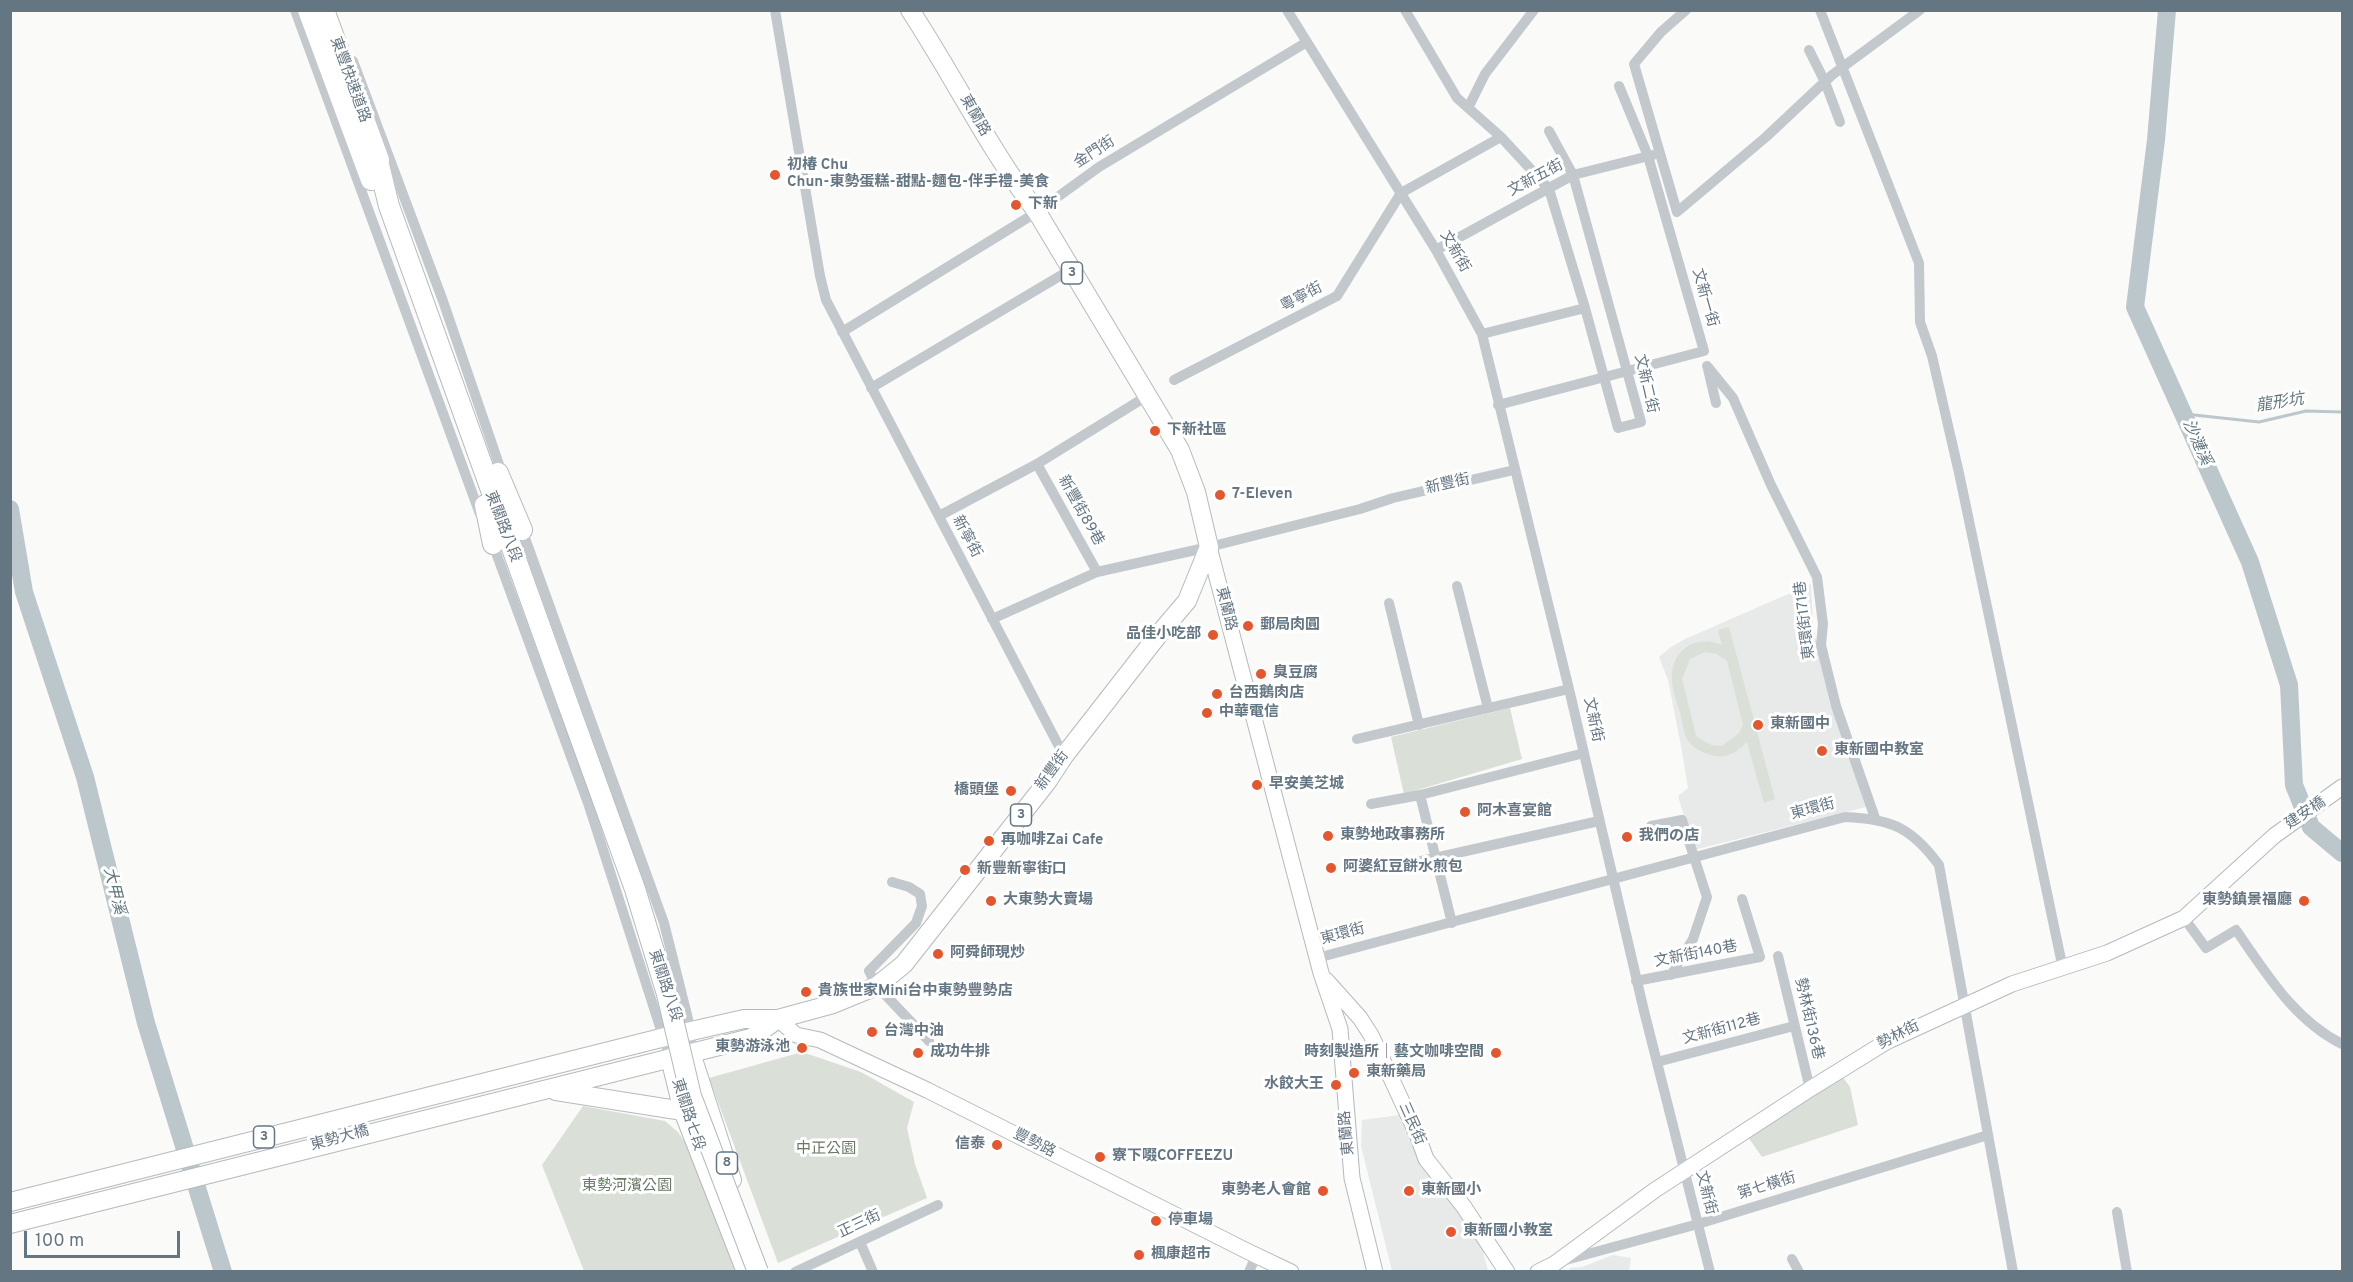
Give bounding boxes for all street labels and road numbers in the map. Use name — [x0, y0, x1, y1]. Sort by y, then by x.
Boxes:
street label: 東豐快速道路 — [325, 35, 373, 125]
street label: 東蘭路 — [955, 92, 993, 140]
street label: 金門街 — [1071, 133, 1119, 173]
street label: 文新五街 — [1505, 157, 1567, 201]
street label: 文新街 — [1435, 228, 1473, 276]
road number: 3 — [1062, 262, 1082, 284]
street label: 文新一街 — [1687, 267, 1721, 329]
street label: 粵寧街 — [1278, 279, 1326, 317]
street label: 文新二街 — [1629, 353, 1661, 415]
street label: 新豐街 — [1424, 471, 1472, 499]
street label: 新豐街89巷 — [1053, 473, 1107, 549]
street label: 東關路八段 — [480, 489, 524, 565]
street label: 新寧街 — [947, 513, 985, 561]
street label: 東環街171巷 — [1792, 580, 1820, 660]
street label: 東蘭路 — [1211, 585, 1239, 633]
street label: 文新街 — [1579, 696, 1605, 744]
street label: 新豐街 — [1032, 748, 1074, 794]
street label: 建安橋 — [2282, 794, 2330, 834]
street label: 東環街 — [1789, 795, 1837, 825]
road number: 3 — [1010, 804, 1032, 826]
street label: 東環街 — [1319, 920, 1367, 950]
street label: 文新街140巷 — [1653, 938, 1739, 972]
street label: 東關路八段 — [644, 948, 684, 1024]
street label: 勢林街136巷 — [1790, 976, 1826, 1062]
street label: 文新街112巷 — [1681, 1011, 1763, 1049]
street label: 勢林街 — [1875, 1018, 1923, 1054]
street label: 東關路七段 — [667, 1077, 707, 1153]
street label: 三民街 — [1394, 1100, 1428, 1148]
street label: 東蘭路 — [1337, 1110, 1359, 1156]
street label: 東勢大橋 — [309, 1123, 371, 1155]
road number: 3 — [254, 1126, 274, 1148]
street label: 豐勢路 — [1010, 1126, 1058, 1162]
road number: 8 — [716, 1152, 738, 1174]
street label: 文新街 — [1691, 1169, 1719, 1217]
street label: 第七橫街 — [1736, 1170, 1798, 1204]
street label: 正三街 — [836, 1207, 884, 1243]

